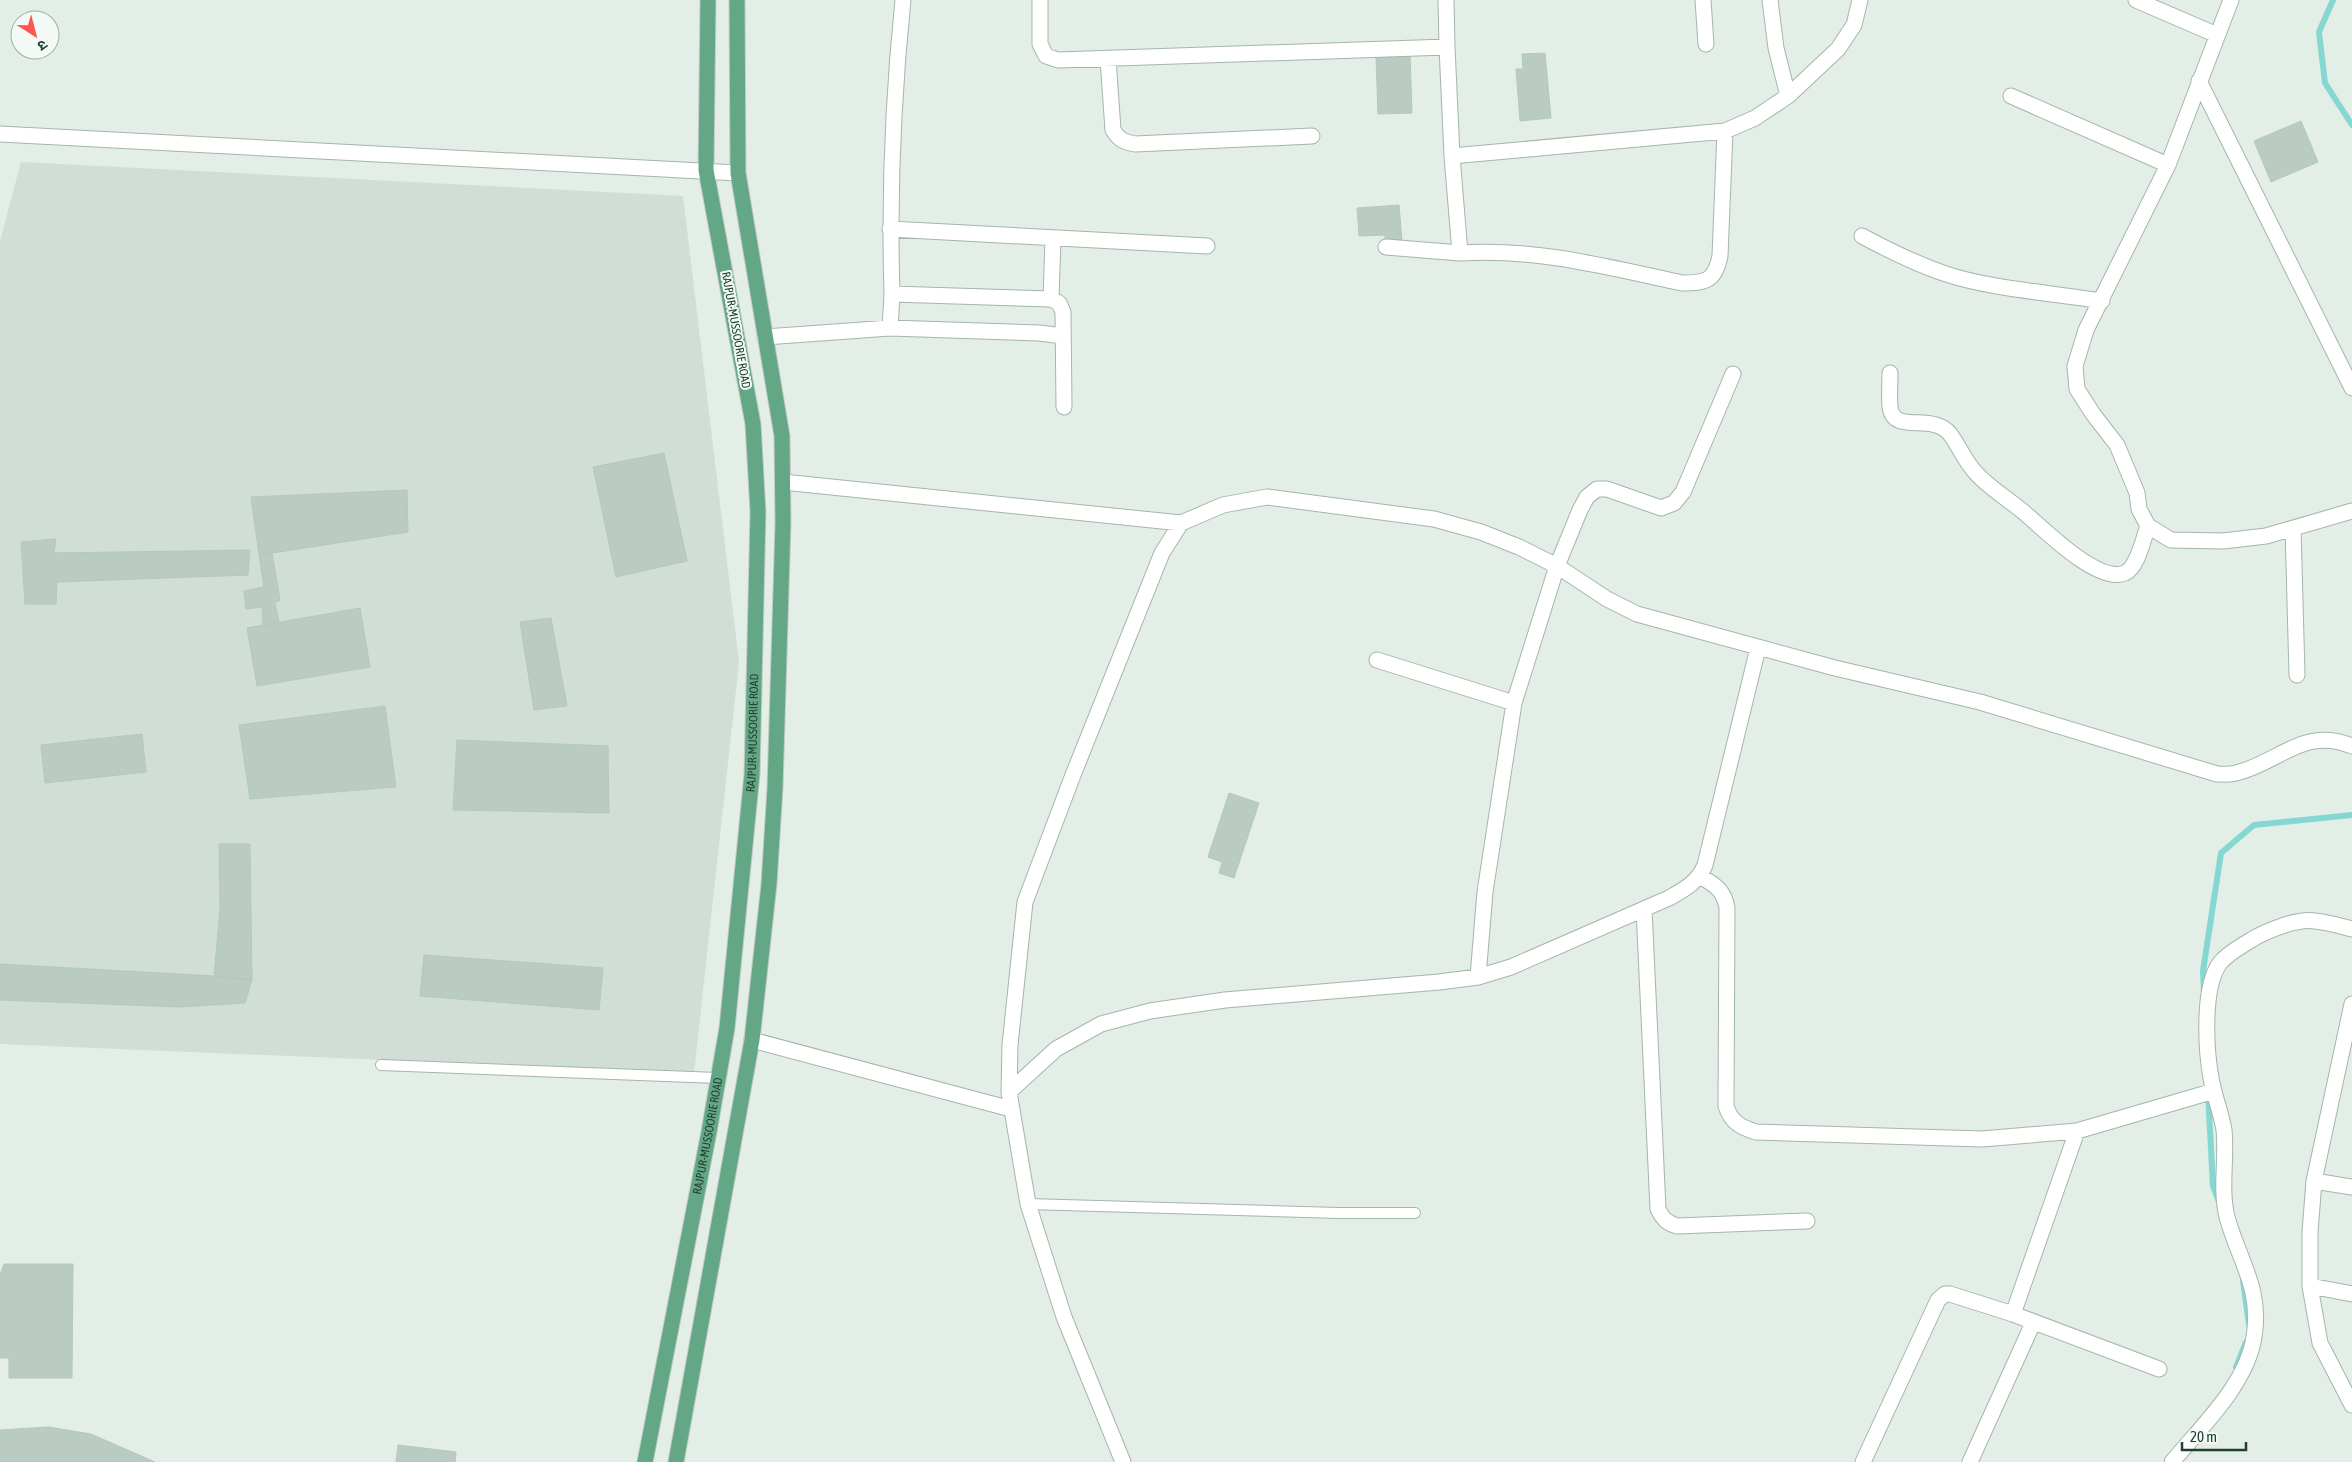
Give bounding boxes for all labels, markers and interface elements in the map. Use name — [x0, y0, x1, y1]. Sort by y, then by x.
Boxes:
north arrow — [10, 10, 60, 60]
text: उ — [34, 37, 51, 55]
street label: RAJPUR-MUSSOORIE ROAD — [719, 271, 753, 390]
street label: RAJPUR-MUSSOORIE ROAD — [743, 673, 761, 793]
street label: RAJPUR-MUSSOORIE ROAD — [690, 1076, 725, 1196]
scale bar — [2182, 1420, 2246, 1452]
text: 20 m — [2190, 1428, 2217, 1445]

